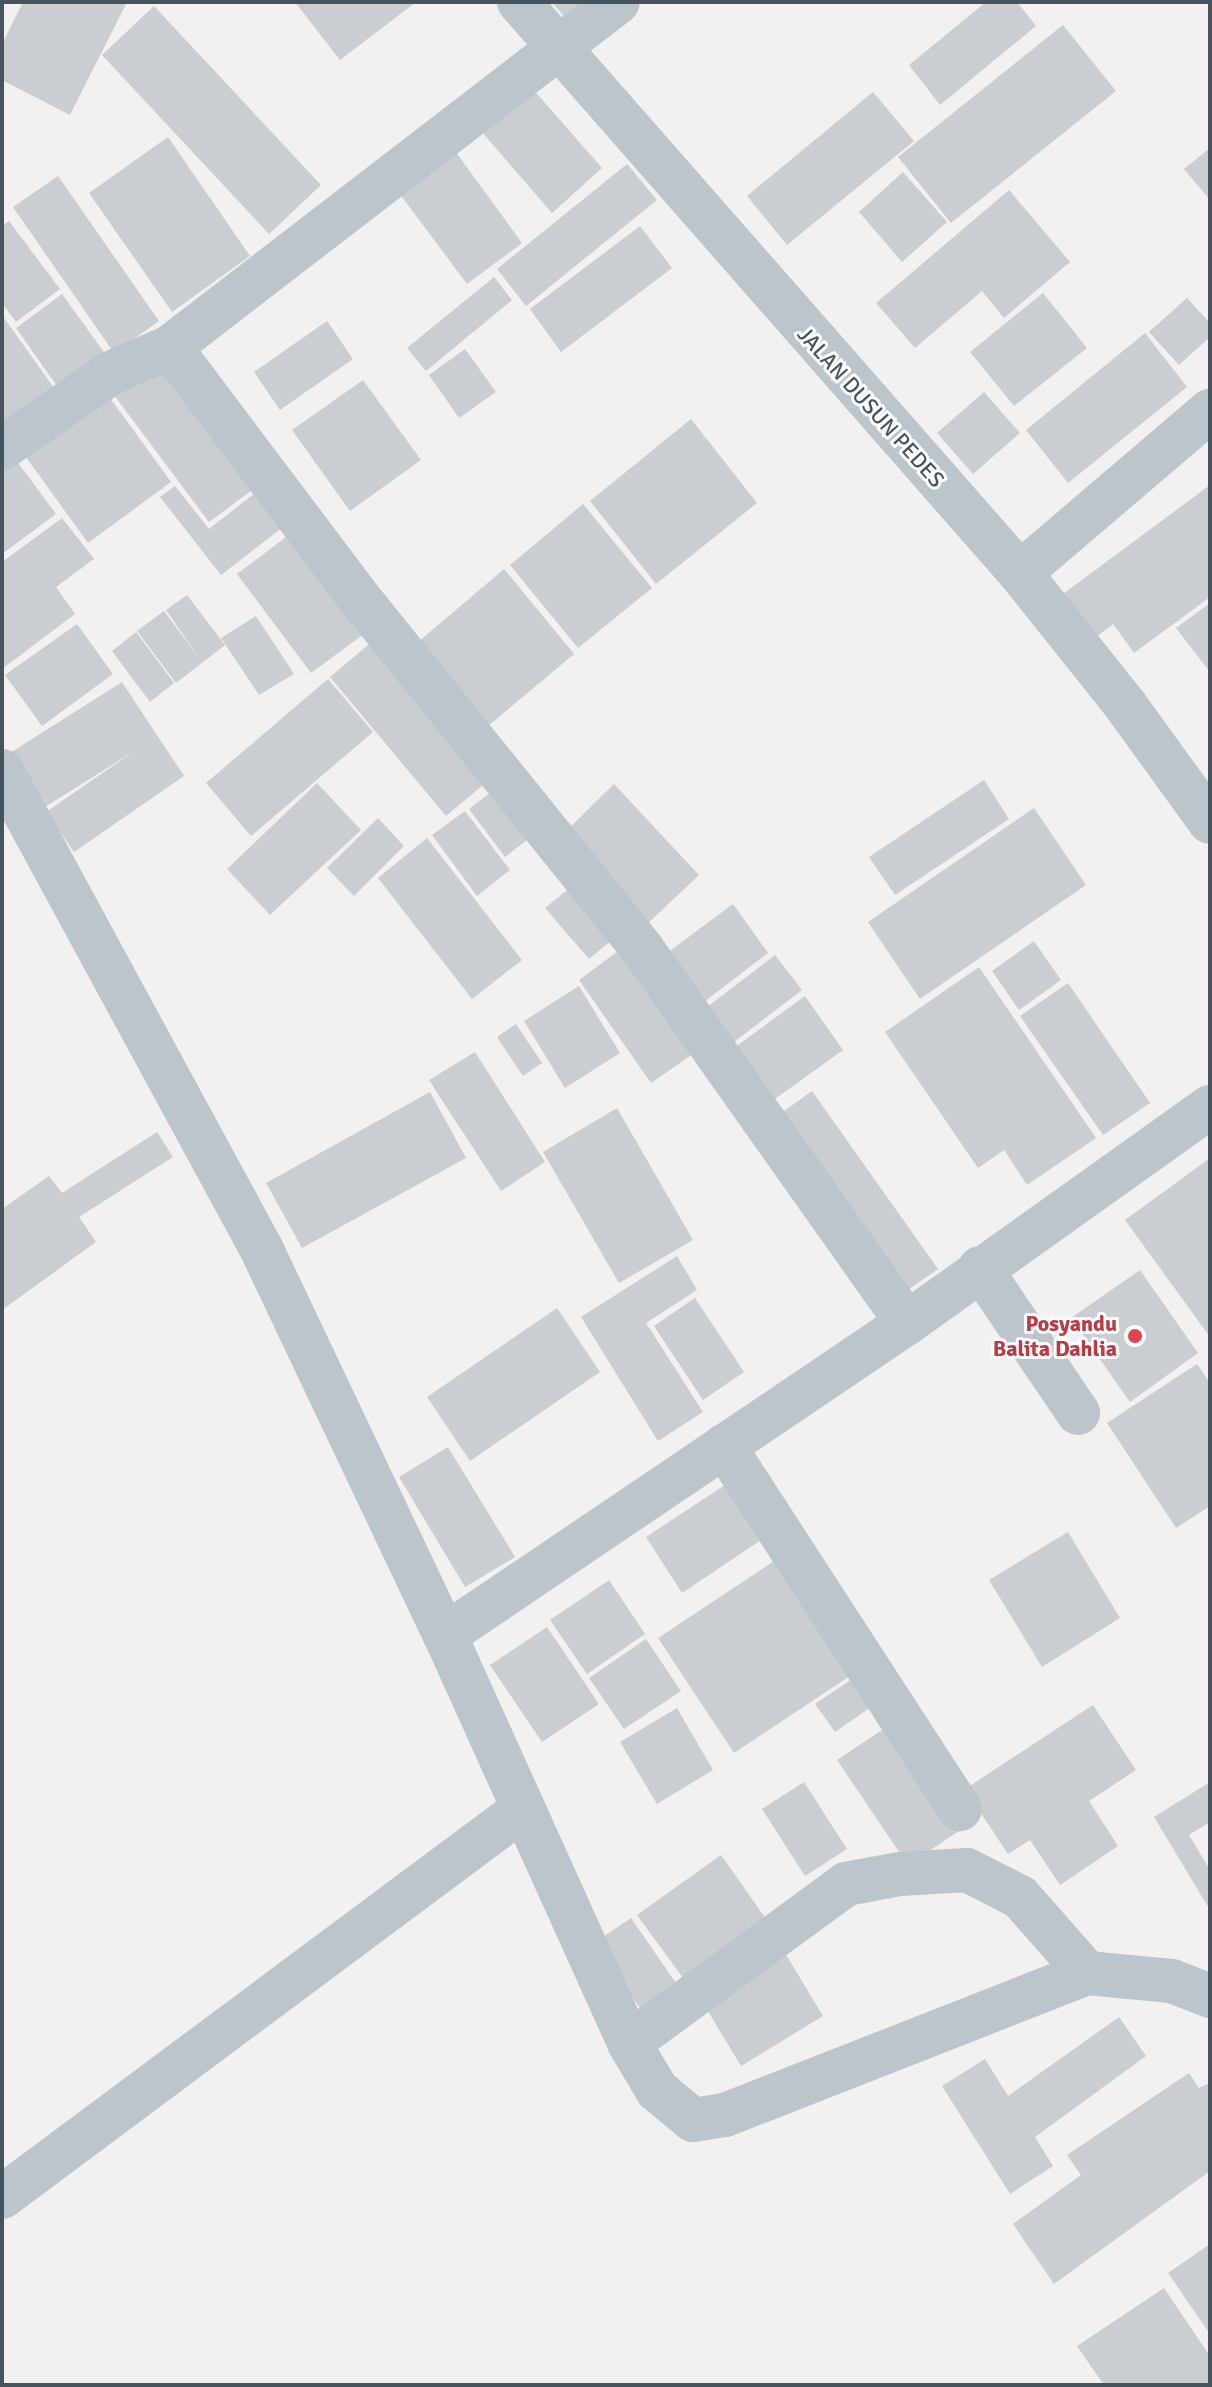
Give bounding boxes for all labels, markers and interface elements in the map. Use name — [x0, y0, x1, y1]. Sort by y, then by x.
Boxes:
street label: JALAN DUSUN PEDES — [792, 321, 950, 493]
place label: Posyandu Balita Dahlia — [993, 1310, 1117, 1362]
marker: Posyandu Balita Dahlia — [1124, 1325, 1146, 1347]

